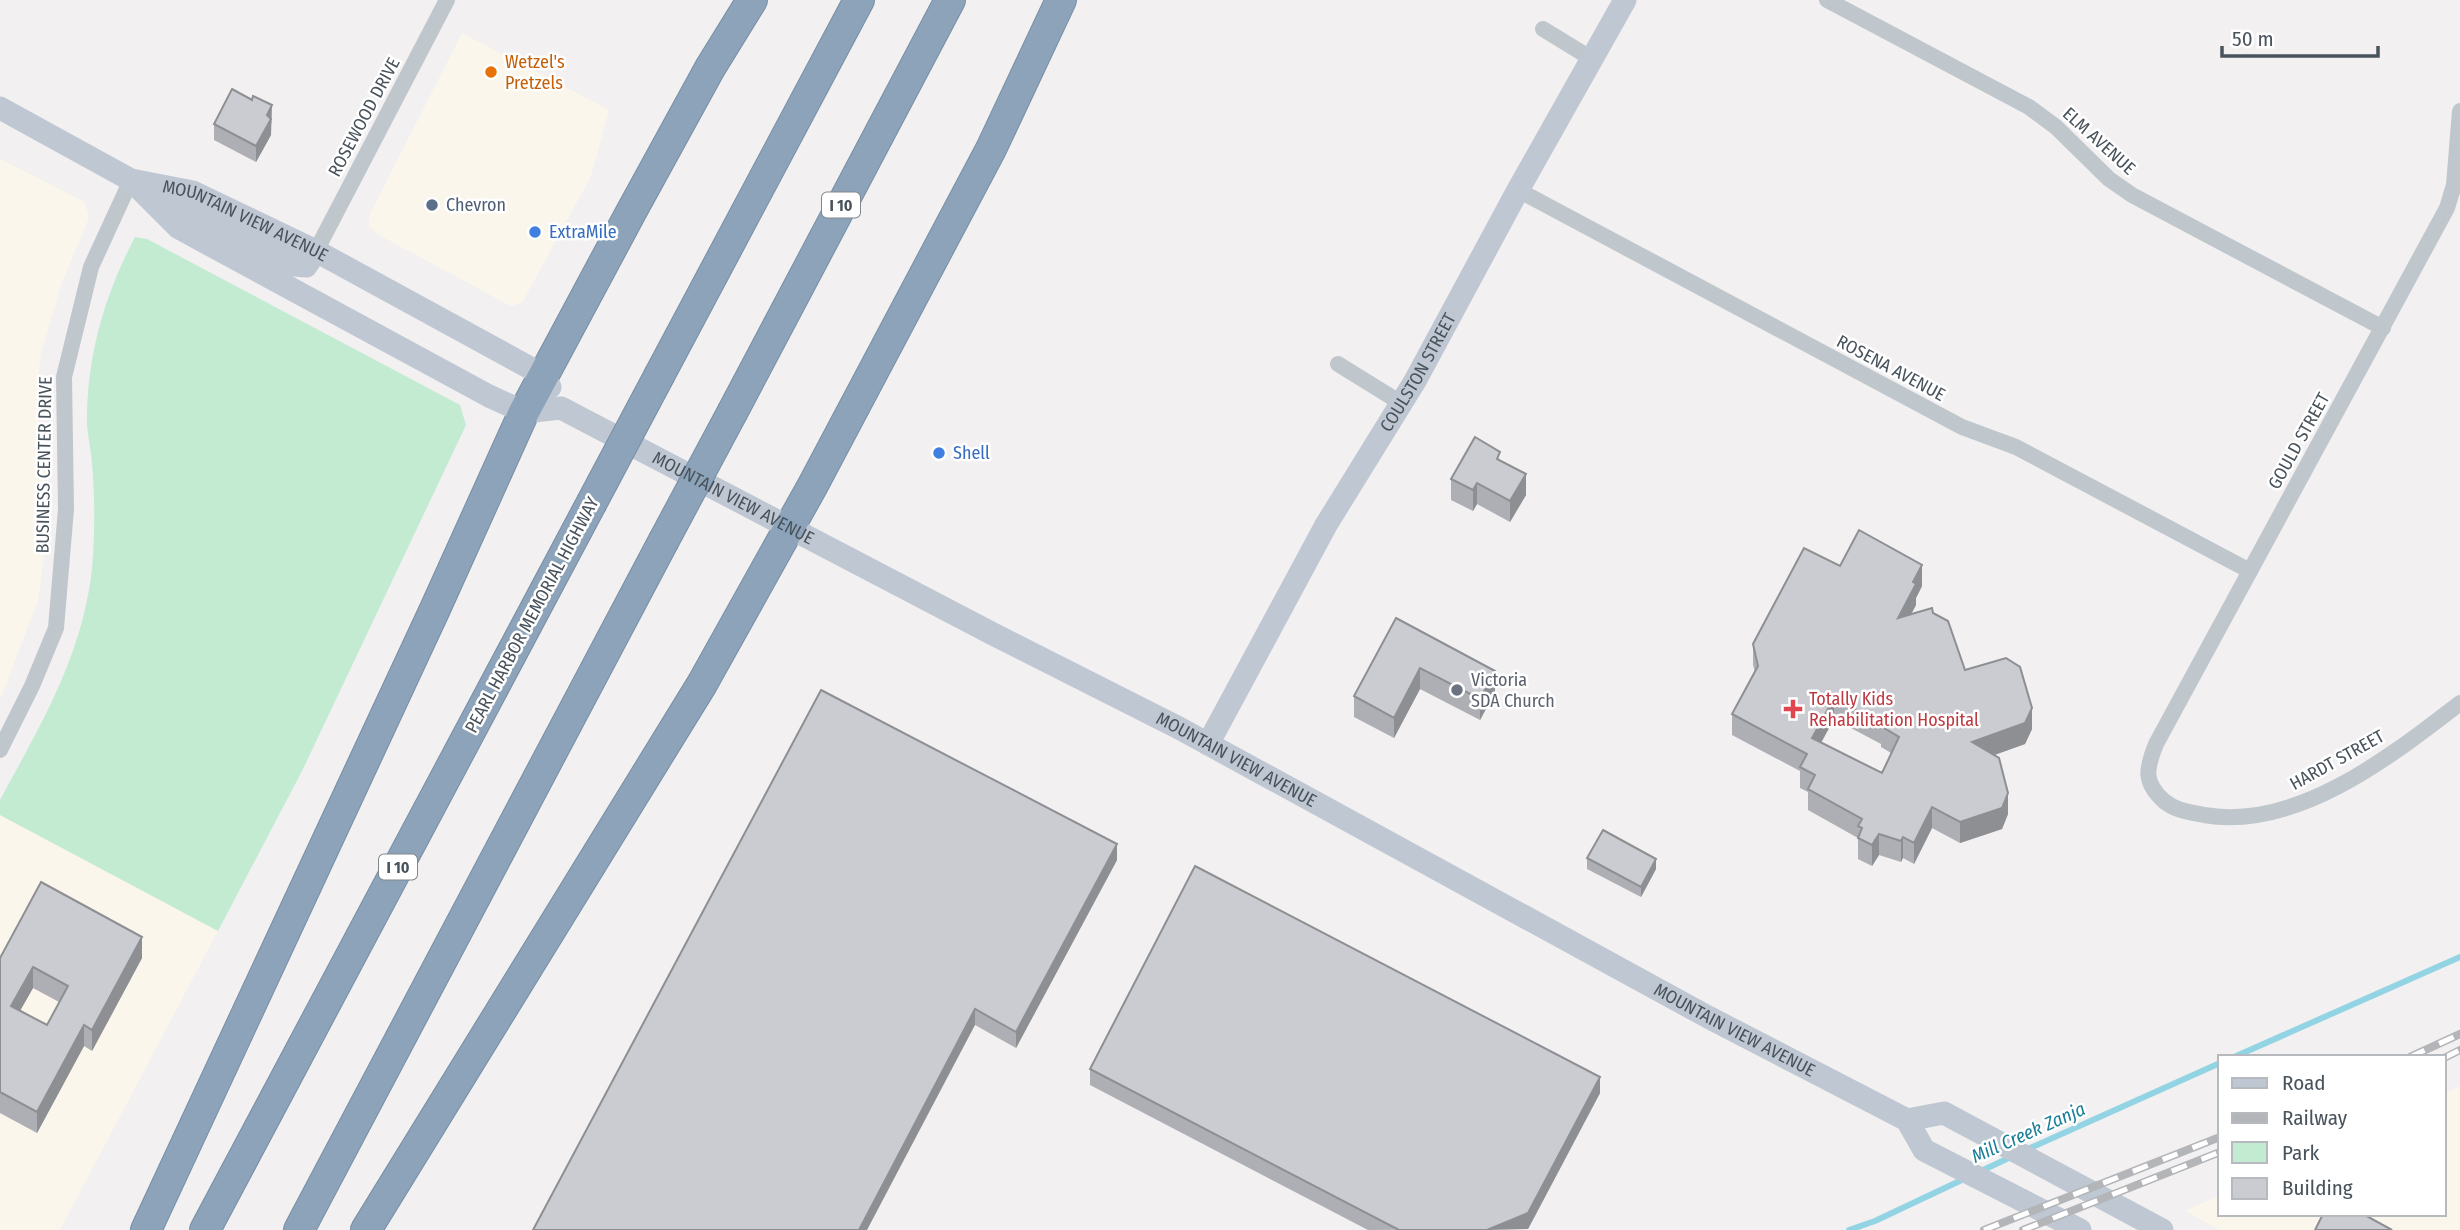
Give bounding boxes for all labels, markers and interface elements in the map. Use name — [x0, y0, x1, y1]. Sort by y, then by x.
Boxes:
scale bar — [2222, 14, 2378, 58]
text: 50 m — [2232, 26, 2274, 52]
place label: Wetzel's Pretzels — [505, 51, 565, 94]
street label: ROSEWOOD DRIVE — [323, 54, 405, 180]
marker: Wetzel's Pretzels — [483, 64, 499, 80]
street label: ELM AVENUE — [2058, 103, 2140, 179]
street label: MOUNTAIN VIEW AVENUE — [161, 175, 332, 266]
road number: I 10 — [822, 192, 860, 218]
place label: Chevron — [446, 194, 506, 216]
marker: Chevron — [424, 197, 440, 213]
place label: ExtraMile — [549, 221, 617, 243]
marker: ExtraMile — [527, 224, 543, 240]
street label: COULSTON STREET — [1375, 309, 1461, 436]
street label: ROSENA AVENUE — [1833, 330, 1949, 406]
street label: BUSINESS CENTER DRIVE — [31, 376, 57, 554]
street label: GOULD STREET — [2263, 388, 2335, 493]
place label: Shell — [953, 442, 990, 464]
marker: Shell — [931, 445, 947, 461]
street label: MOUNTAIN VIEW AVENUE — [649, 447, 818, 549]
street label: PEARL HARBOR MEMORIAL HIGHWAY — [460, 493, 604, 737]
place label: Victoria SDA Church — [1471, 669, 1555, 712]
marker: Victoria SDA Church — [1449, 682, 1465, 698]
place label: Totally Kids Rehabilitation Hospital — [1809, 688, 1979, 731]
marker: Totally Kids Rehabilitation Hospital — [1783, 699, 1803, 719]
street label: MOUNTAIN VIEW AVENUE — [1152, 707, 1320, 812]
street label: HARDT STREET — [2286, 725, 2389, 795]
road number: I 10 — [379, 854, 417, 880]
street label: MOUNTAIN VIEW AVENUE — [1650, 979, 1819, 1082]
legend — [2218, 1055, 2446, 1216]
text: Road — [2282, 1070, 2326, 1096]
water label: Mill Creek Zanja — [1968, 1097, 2089, 1168]
text: Railway — [2282, 1105, 2348, 1131]
text: Park — [2282, 1140, 2320, 1166]
text: Building — [2282, 1175, 2353, 1201]

